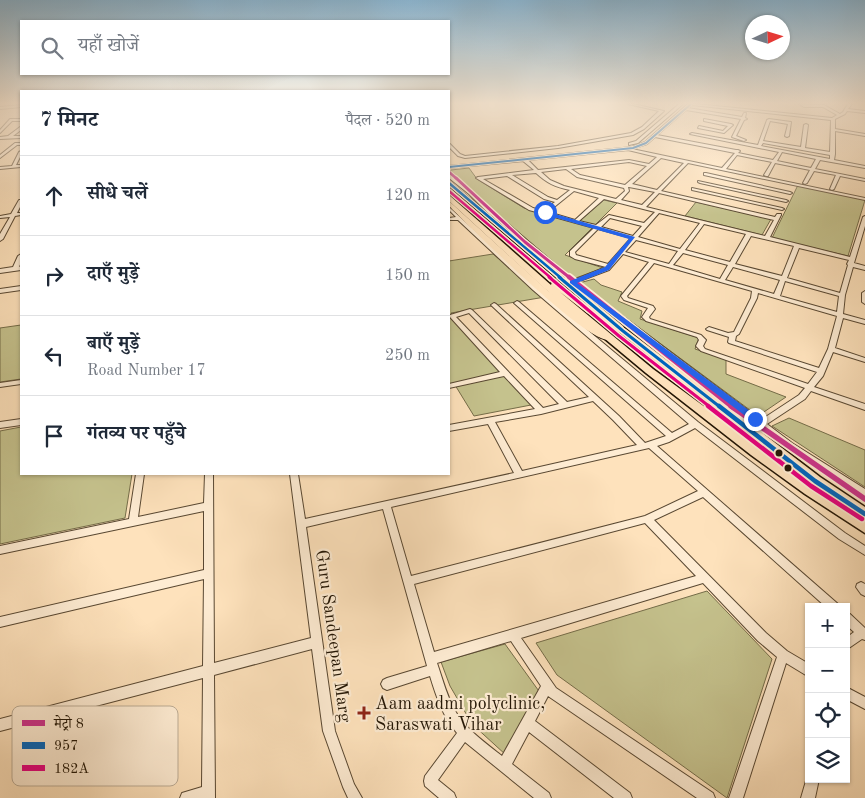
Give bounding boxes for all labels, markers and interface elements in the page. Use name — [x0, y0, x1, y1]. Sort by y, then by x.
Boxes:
north arrow — [745, 15, 790, 60]
search box — [20, 20, 450, 75]
icon: search — [38, 34, 66, 62]
text: यहाँ खोजें — [78, 37, 139, 56]
text: 7 मिनट — [40, 110, 98, 131]
text: पैदल · 520 m — [345, 113, 430, 129]
icon: ahead — [40, 182, 68, 210]
text: सीधे चलें — [87, 185, 147, 204]
text: 120 m — [385, 188, 430, 204]
route start — [534, 201, 557, 224]
icon: right — [40, 262, 68, 290]
text: दाएँ मुड़ें — [87, 265, 139, 284]
text: 150 m — [385, 268, 430, 284]
text: बाएँ मुड़ें — [87, 335, 139, 354]
icon: left — [40, 342, 68, 370]
text: 250 m — [385, 348, 430, 364]
text: Road Number 17 — [87, 363, 206, 379]
route end — [744, 408, 767, 431]
icon: arrive — [40, 422, 68, 450]
text: गंतव्य पर पहुँचे — [87, 425, 186, 444]
unlabelled marker — [774, 448, 784, 458]
unlabelled marker — [783, 463, 793, 473]
street label: Guru Sandeepan Marg — [312, 549, 354, 724]
map controls — [805, 603, 850, 783]
button: + — [805, 603, 850, 648]
button: − — [805, 648, 850, 693]
button: locate — [805, 693, 850, 738]
place label: Aam aadmi polyclinic, Saraswati Vihar — [375, 695, 545, 734]
legend — [12, 706, 178, 786]
marker: Aam aadmi polyclinic, Saraswati Vihar — [357, 706, 371, 720]
text: मेट्रो 8 — [53, 714, 84, 731]
button: layers — [805, 738, 850, 783]
text: 957 — [54, 739, 78, 753]
text: 182A — [54, 762, 89, 776]

